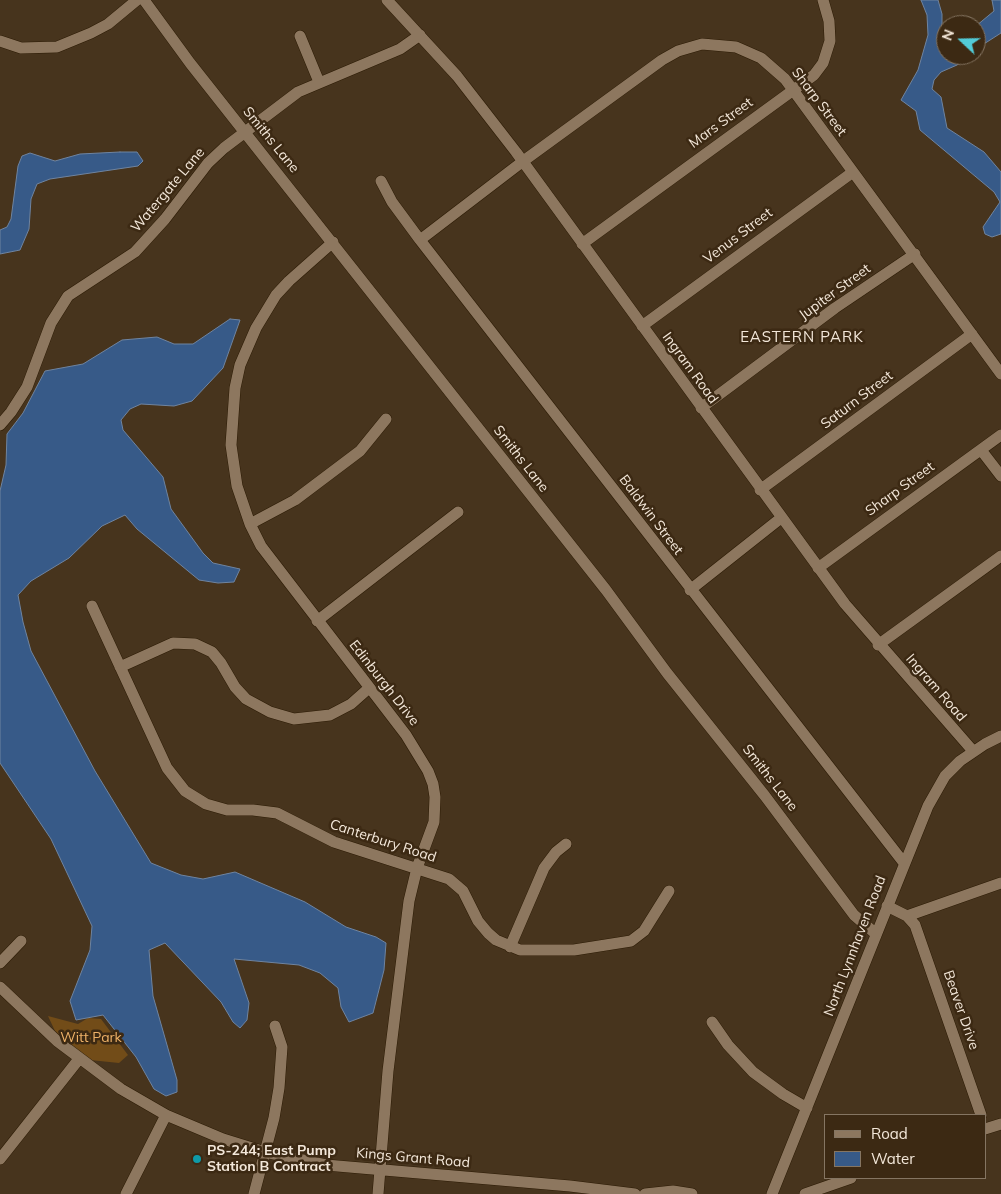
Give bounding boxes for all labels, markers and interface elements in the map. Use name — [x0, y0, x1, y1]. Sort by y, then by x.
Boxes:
north arrow — [936, 15, 986, 65]
text: N — [938, 27, 958, 43]
street label: Sharp Street — [788, 65, 850, 139]
street label: Mars Street — [686, 94, 756, 152]
street label: Smiths Lane — [239, 104, 303, 176]
street label: Watergate Lane — [128, 144, 208, 236]
street label: Venus Street — [700, 205, 776, 267]
street label: Jupiter Street — [796, 260, 874, 324]
district label: EASTERN PARK — [739, 328, 865, 346]
street label: Ingram Road — [659, 329, 721, 407]
street label: Saturn Street — [818, 367, 896, 433]
street label: Smiths Lane — [490, 422, 552, 496]
street label: Sharp Street — [862, 458, 938, 520]
street label: Baldwin Street — [615, 472, 687, 558]
street label: Edinburgh Drive — [345, 637, 423, 729]
street label: Ingram Road — [902, 651, 970, 725]
street label: Smiths Lane — [739, 741, 801, 815]
street label: Canterbury Road — [328, 816, 438, 866]
street label: North Lynnhaven Road — [820, 873, 890, 1019]
street label: Beaver Drive — [940, 968, 982, 1052]
park label: Witt Park — [60, 1030, 122, 1046]
legend — [824, 1114, 986, 1179]
text: Road — [871, 1124, 908, 1143]
place label: PS-244; East Pump Station B Contract — [207, 1143, 336, 1176]
street label: Kings Grant Road — [355, 1145, 471, 1171]
text: Water — [871, 1149, 915, 1168]
marker: PS-244; East Pump Station B Contract — [191, 1153, 203, 1165]

